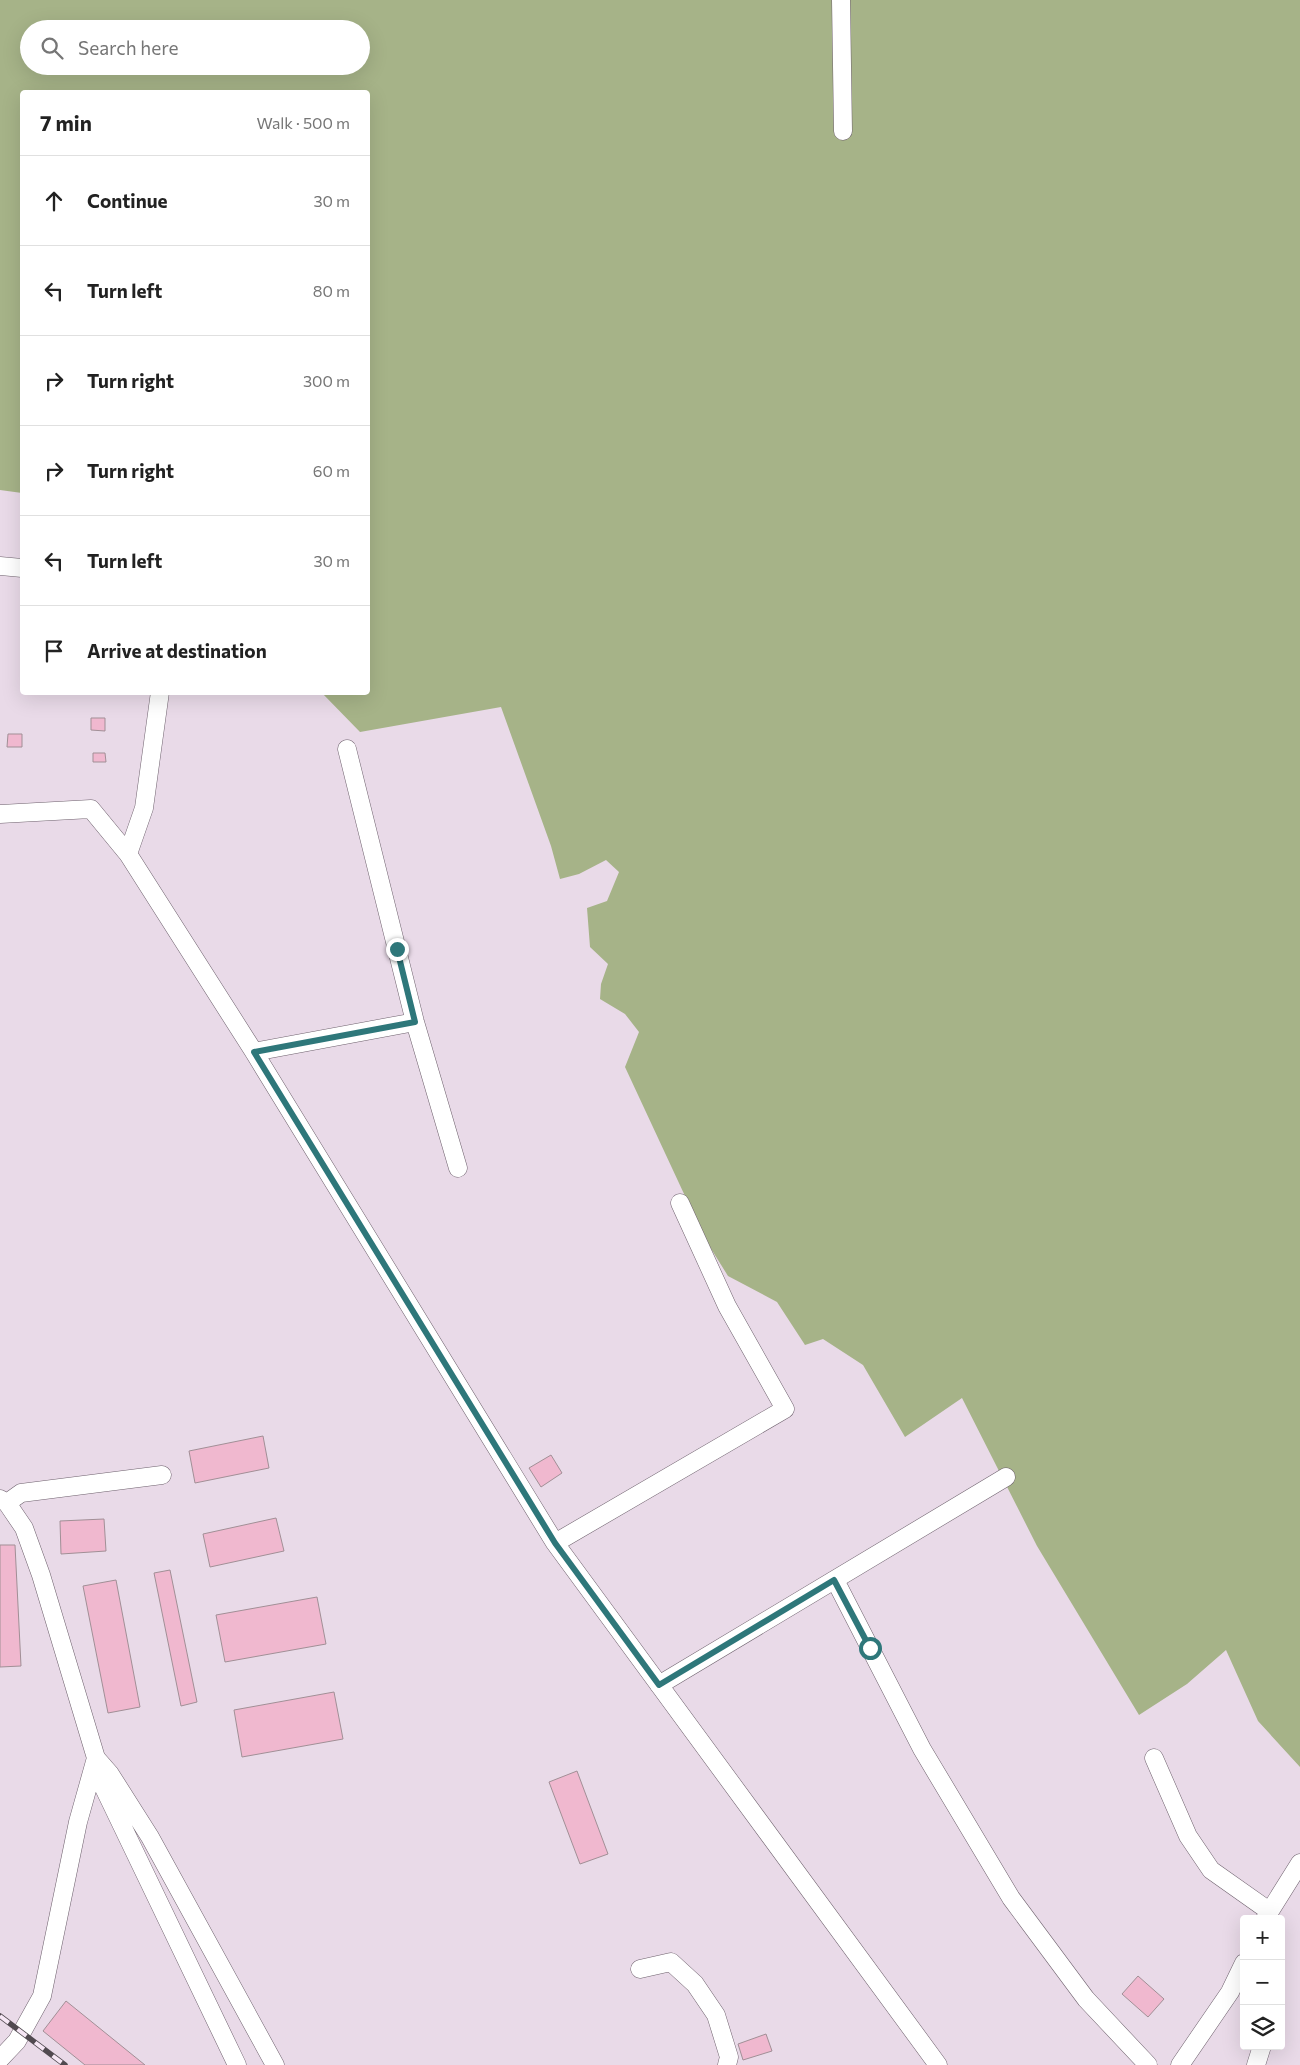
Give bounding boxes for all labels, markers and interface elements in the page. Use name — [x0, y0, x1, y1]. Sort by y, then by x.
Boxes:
search box — [20, 20, 370, 75]
icon: search — [38, 34, 66, 62]
text: Search here — [78, 36, 178, 59]
text: 7 min — [40, 110, 92, 135]
text: Walk · 500 m — [256, 113, 350, 132]
icon: ahead — [40, 187, 68, 215]
text: Continue — [87, 189, 167, 212]
text: 30 m — [313, 191, 350, 210]
icon: left — [40, 277, 68, 305]
text: Turn left — [87, 279, 162, 302]
text: 80 m — [313, 281, 350, 300]
icon: right — [40, 367, 68, 395]
text: Turn right — [87, 369, 174, 392]
text: 300 m — [303, 371, 350, 390]
icon: right — [40, 457, 68, 485]
text: Turn right — [87, 459, 174, 482]
text: 60 m — [313, 461, 350, 480]
icon: left — [40, 547, 68, 575]
text: Turn left — [87, 549, 162, 572]
text: 30 m — [313, 551, 350, 570]
icon: arrive — [40, 637, 68, 665]
text: Arrive at destination — [87, 639, 267, 662]
route end — [386, 938, 409, 961]
route start — [859, 1637, 882, 1660]
map controls — [1240, 1915, 1285, 2050]
button: + — [1240, 1915, 1285, 1960]
button: − — [1240, 1960, 1285, 2005]
button: layers — [1240, 2005, 1285, 2050]

